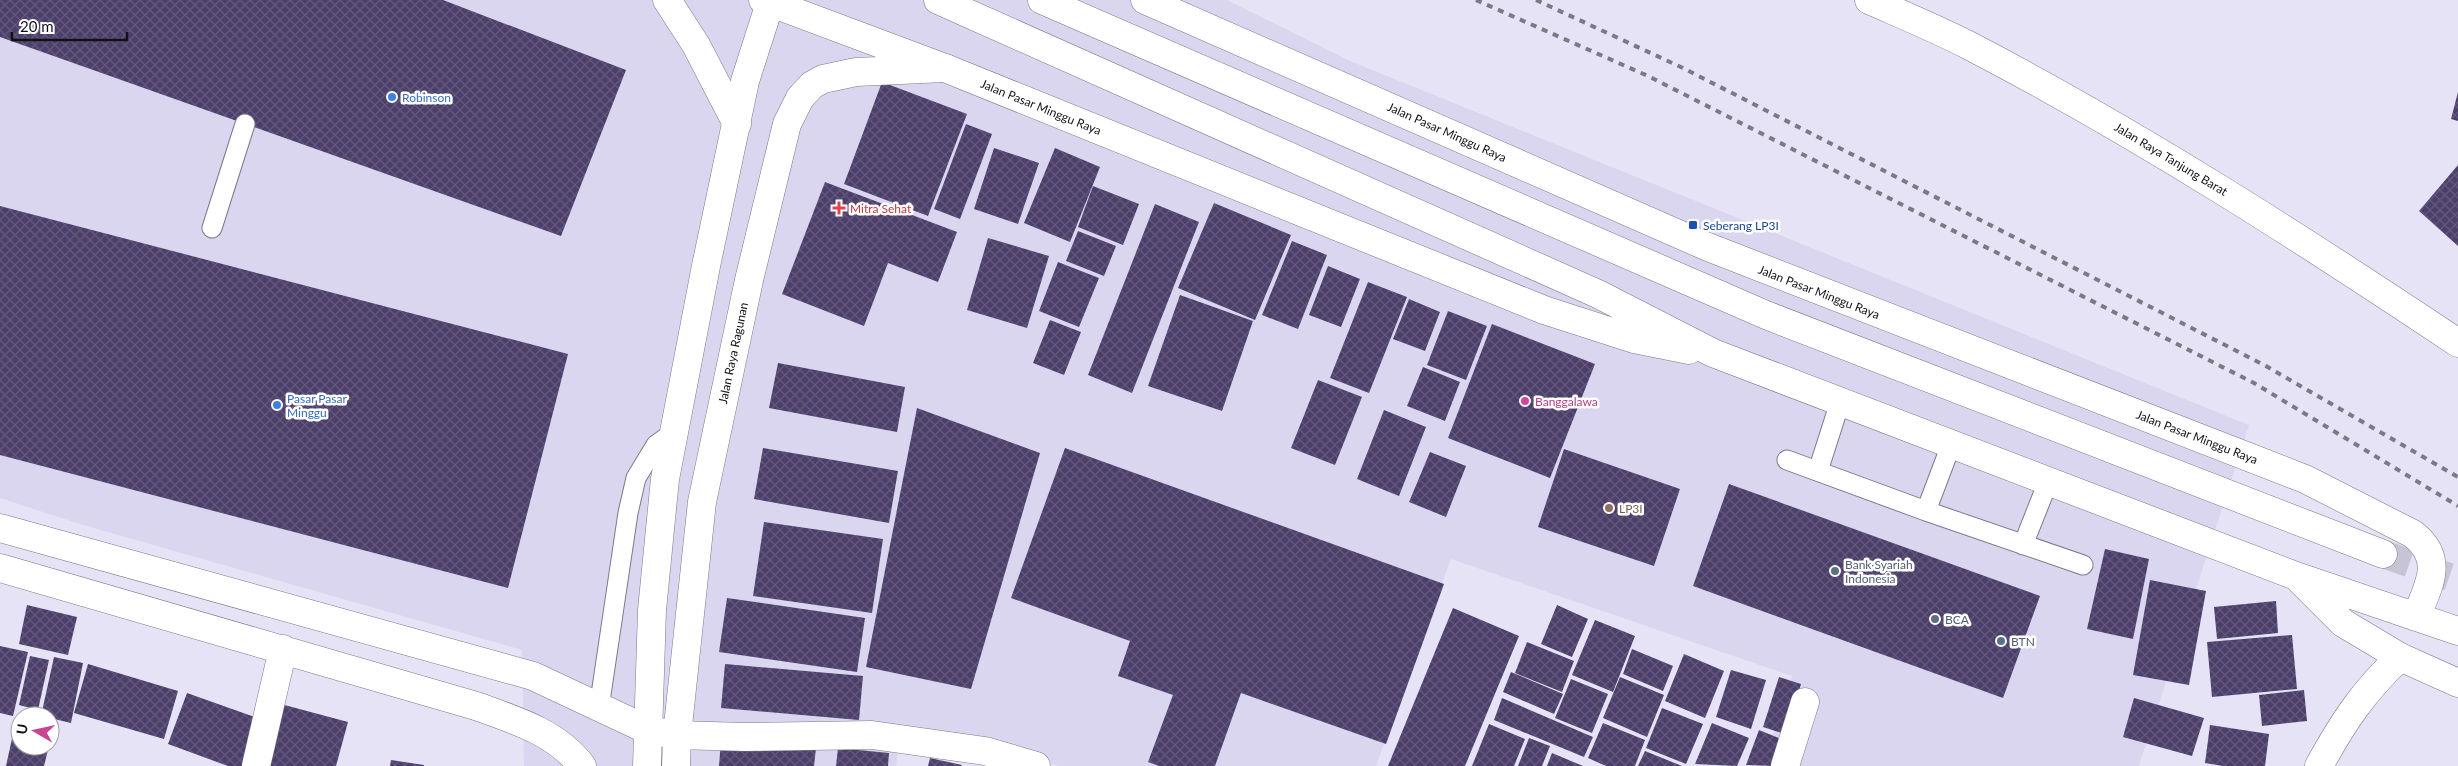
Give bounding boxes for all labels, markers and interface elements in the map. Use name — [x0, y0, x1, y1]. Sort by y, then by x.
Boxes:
scale bar — [12, 10, 128, 42]
text: 20 m — [20, 17, 54, 35]
street label: Jalan Pasar Minggu Raya — [978, 76, 1104, 138]
place label: Robinson — [402, 90, 451, 105]
marker: Robinson — [386, 91, 398, 103]
street label: Jalan Pasar Minggu Raya — [1385, 99, 1509, 165]
street label: Jalan Raya Tanjung Barat — [2112, 119, 2231, 199]
marker: Mitra Sehat — [832, 201, 846, 215]
place label: Mitra Sehat — [850, 201, 912, 216]
place label: Seberang LP3I — [1703, 218, 1779, 233]
marker: Seberang LP3I — [1687, 219, 1699, 231]
street label: Jalan Pasar Minggu Raya — [1756, 262, 1882, 322]
street label: Jalan Raya Ragunan — [715, 301, 751, 405]
place label: Pasar Pasar Minggu — [287, 391, 347, 420]
place label: Banggalawa — [1535, 394, 1598, 409]
marker: Banggalawa — [1519, 395, 1531, 407]
marker: Pasar Pasar Minggu — [271, 399, 283, 411]
street label: Jalan Pasar Minggu Raya — [2134, 407, 2260, 467]
place label: LP3I — [1619, 501, 1643, 516]
marker: LP3I — [1603, 502, 1615, 514]
place label: Bank Syariah Indonesia — [1845, 557, 1913, 586]
marker: Bank Syariah Indonesia — [1829, 565, 1841, 577]
place label: BCA — [1945, 612, 1970, 627]
marker: BCA — [1929, 613, 1941, 625]
place label: BTN — [2011, 634, 2035, 649]
marker: BTN — [1995, 635, 2007, 647]
north arrow — [10, 706, 60, 756]
text: U — [12, 722, 31, 735]

